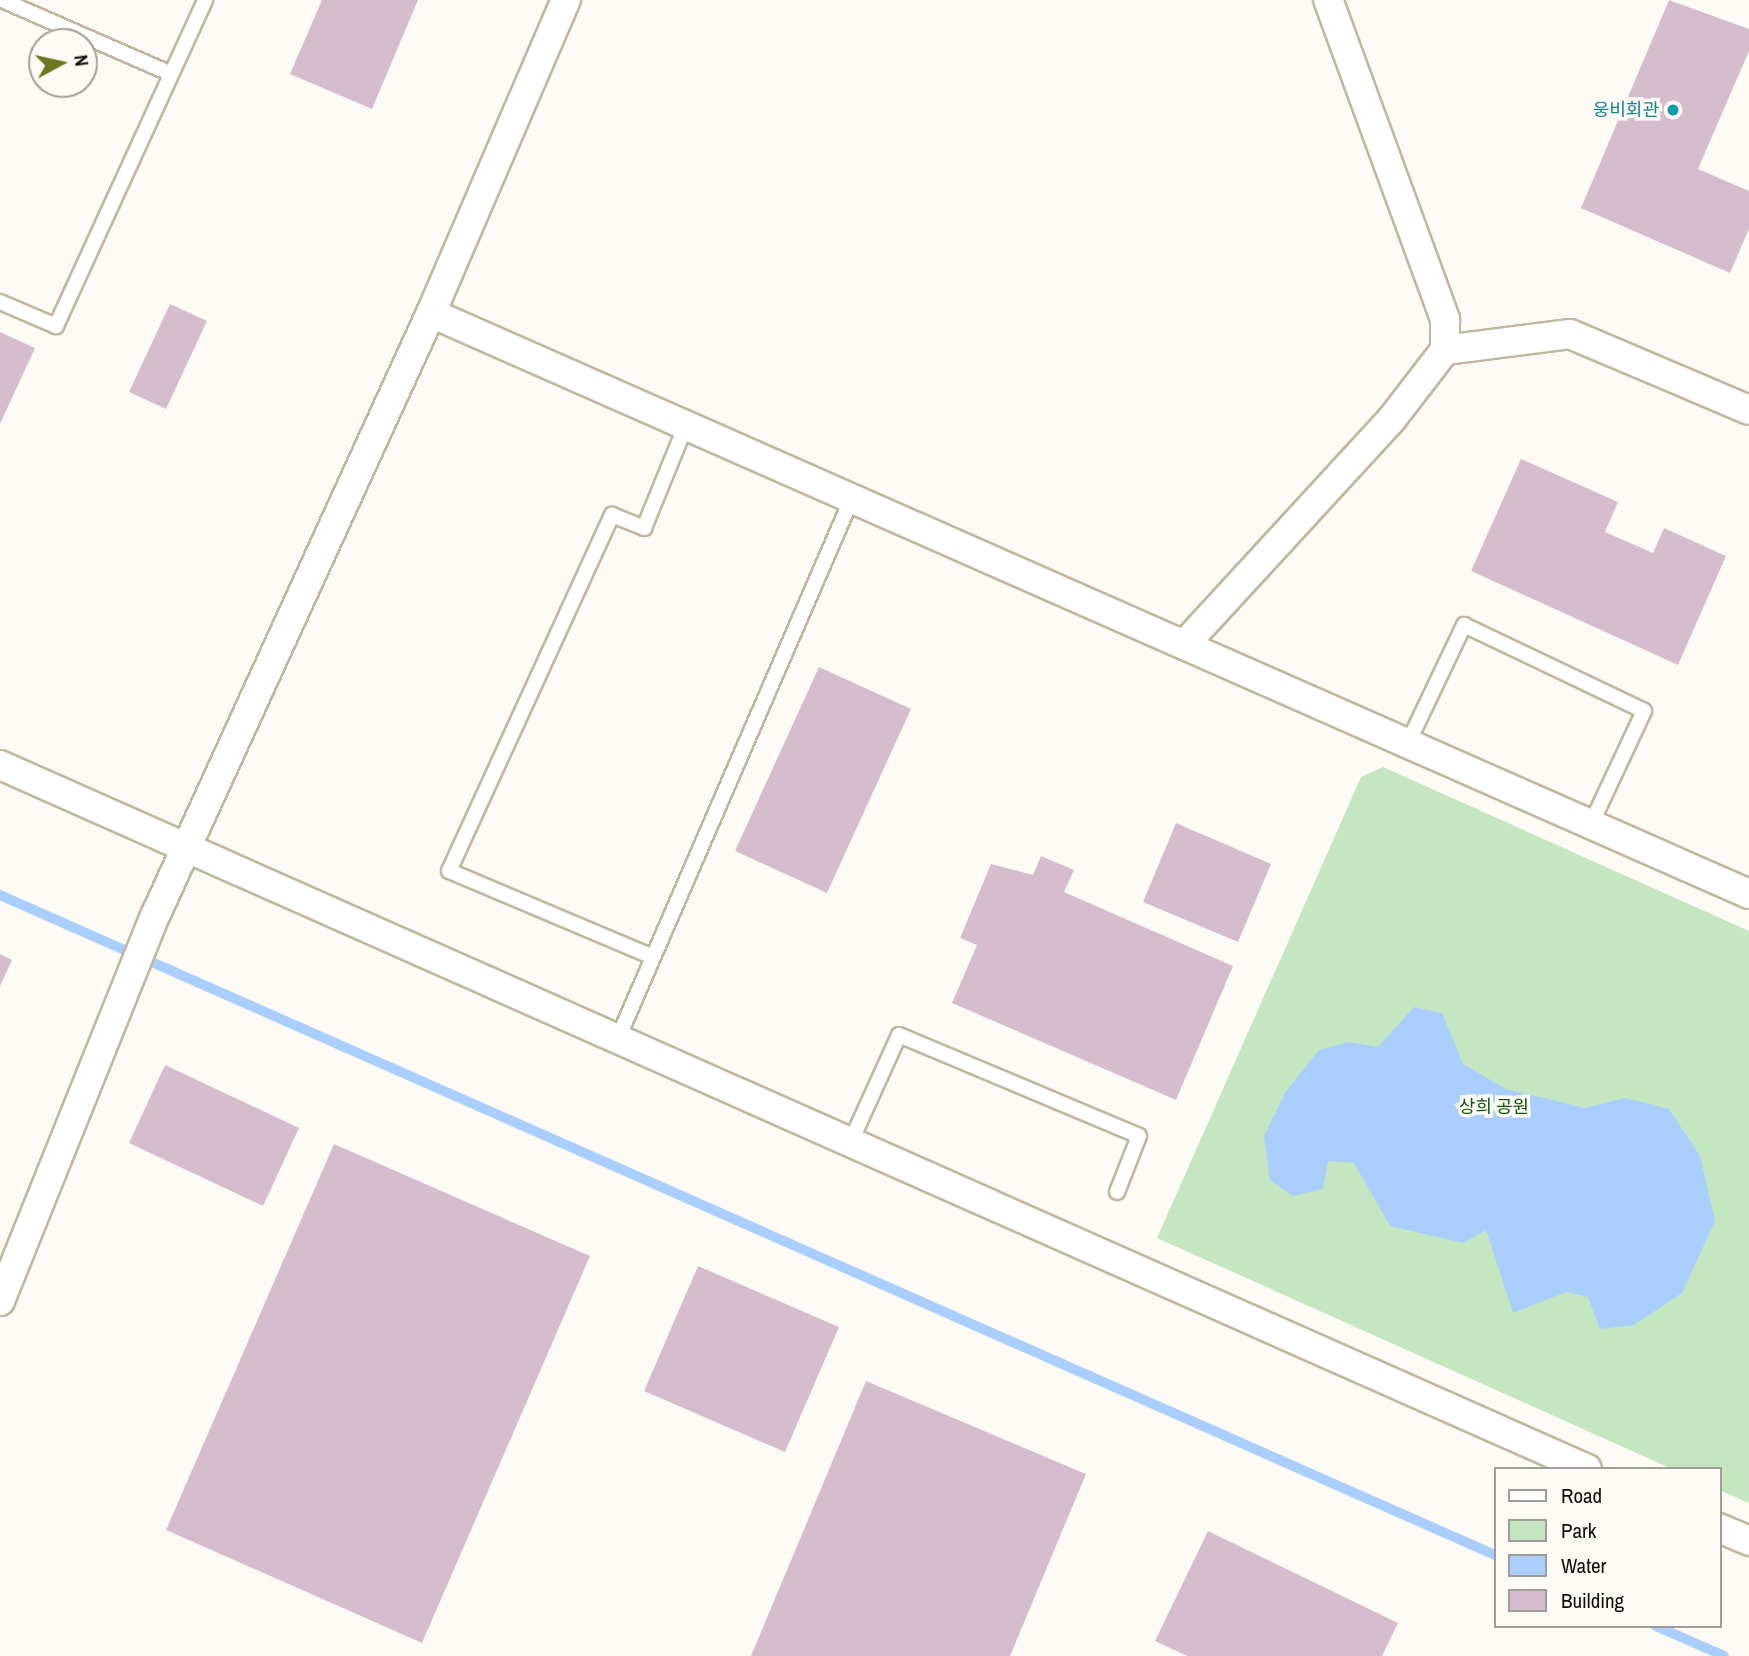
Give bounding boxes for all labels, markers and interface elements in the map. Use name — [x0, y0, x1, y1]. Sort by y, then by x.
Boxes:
north arrow — [28, 28, 98, 98]
text: N — [68, 53, 95, 68]
place label: 웅비회관 — [1593, 99, 1659, 121]
marker: 웅비회관 — [1665, 102, 1681, 118]
park label: 상희 공원 — [1459, 1096, 1529, 1118]
legend — [1494, 1467, 1721, 1628]
text: Road — [1561, 1481, 1602, 1510]
text: Park — [1561, 1516, 1596, 1545]
text: Water — [1561, 1551, 1606, 1580]
text: Building — [1561, 1586, 1624, 1615]

